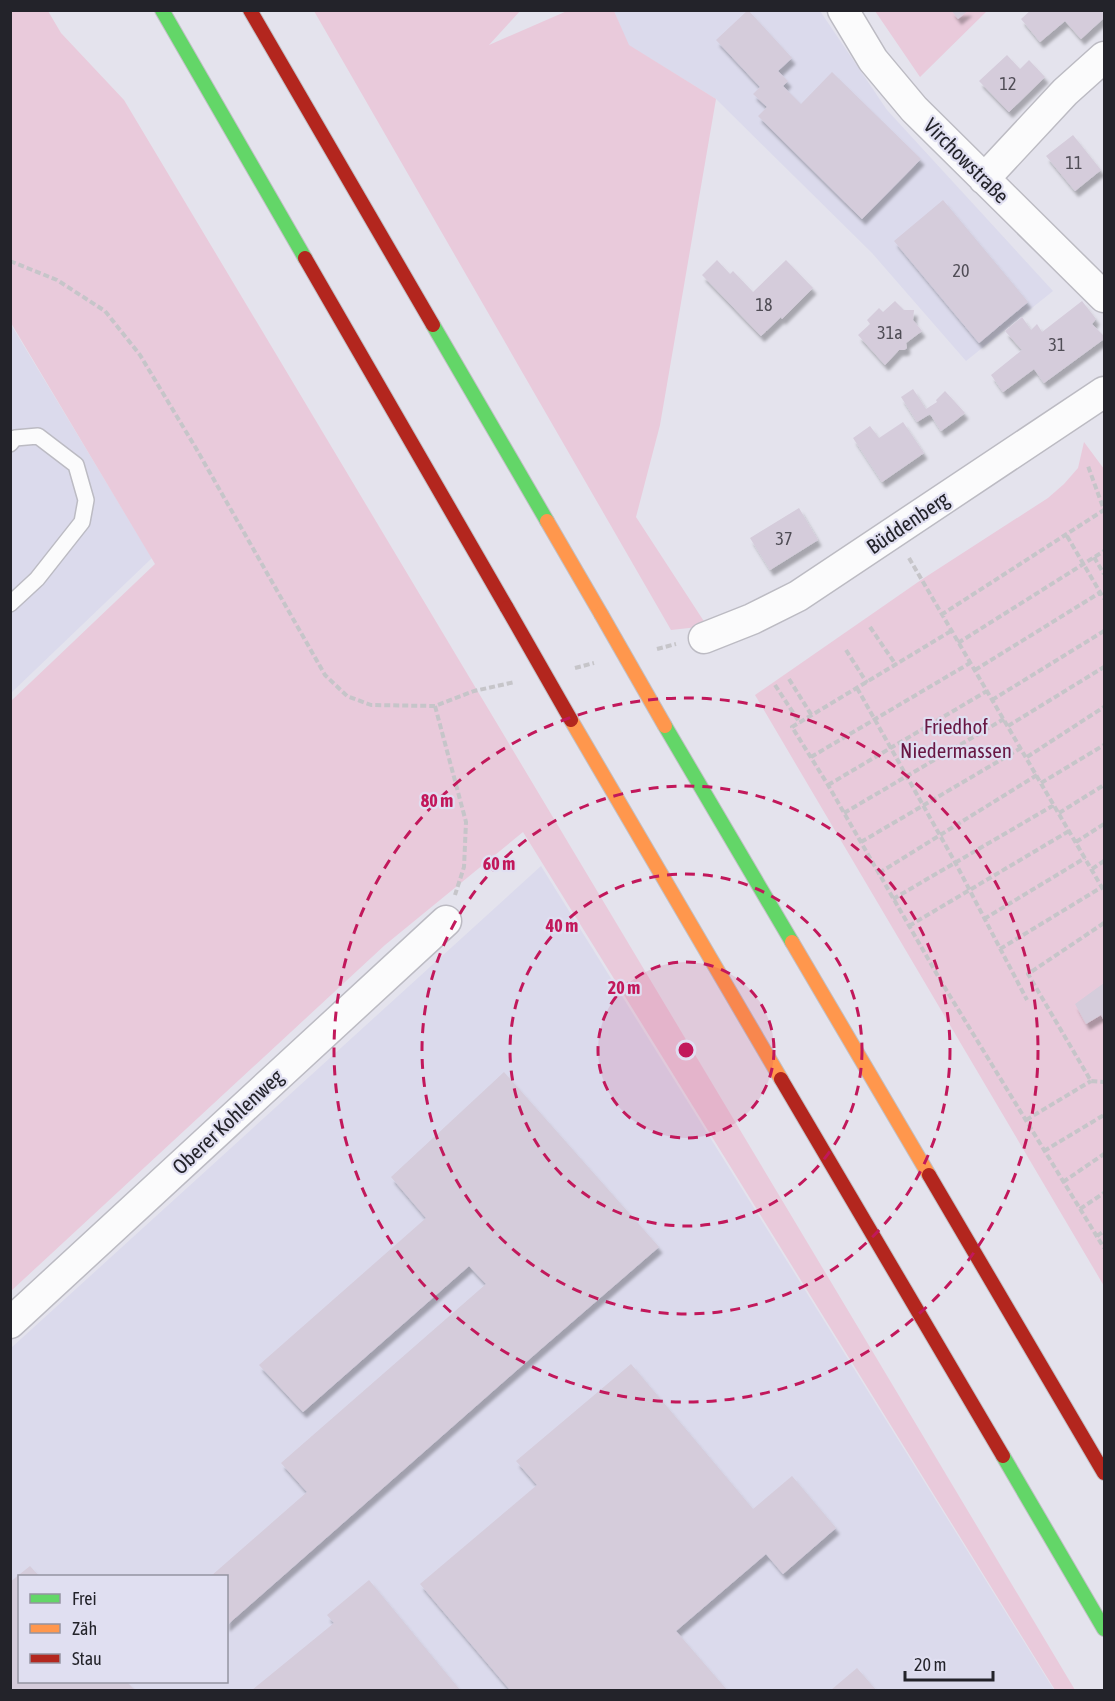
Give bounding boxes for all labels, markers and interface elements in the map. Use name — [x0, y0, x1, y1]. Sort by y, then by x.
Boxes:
house number: 12 — [1000, 73, 1016, 94]
street label: Virchowstraße — [919, 113, 1014, 208]
house number: 11 — [1066, 152, 1082, 173]
house number: 20 — [953, 260, 969, 281]
house number: 18 — [756, 294, 772, 315]
house number: 31a — [877, 322, 903, 343]
house number: 31 — [1049, 334, 1065, 355]
street label: Büddenberg — [862, 486, 953, 558]
house number: 37 — [776, 528, 792, 549]
park label: Friedhof Niedermassen — [900, 714, 1012, 762]
text: 80 m — [421, 790, 453, 811]
text: 60 m — [483, 853, 515, 874]
text: 40 m — [545, 915, 578, 936]
text: 20 m — [608, 977, 640, 998]
centre of rings — [676, 1040, 696, 1060]
street label: Oberer Kohlenweg — [167, 1064, 288, 1179]
legend — [18, 1575, 228, 1683]
text: Frei — [72, 1588, 97, 1609]
text: Zäh — [72, 1618, 97, 1639]
scale bar — [905, 1644, 994, 1682]
text: Stau — [72, 1648, 102, 1669]
text: 20 m — [914, 1654, 946, 1675]

